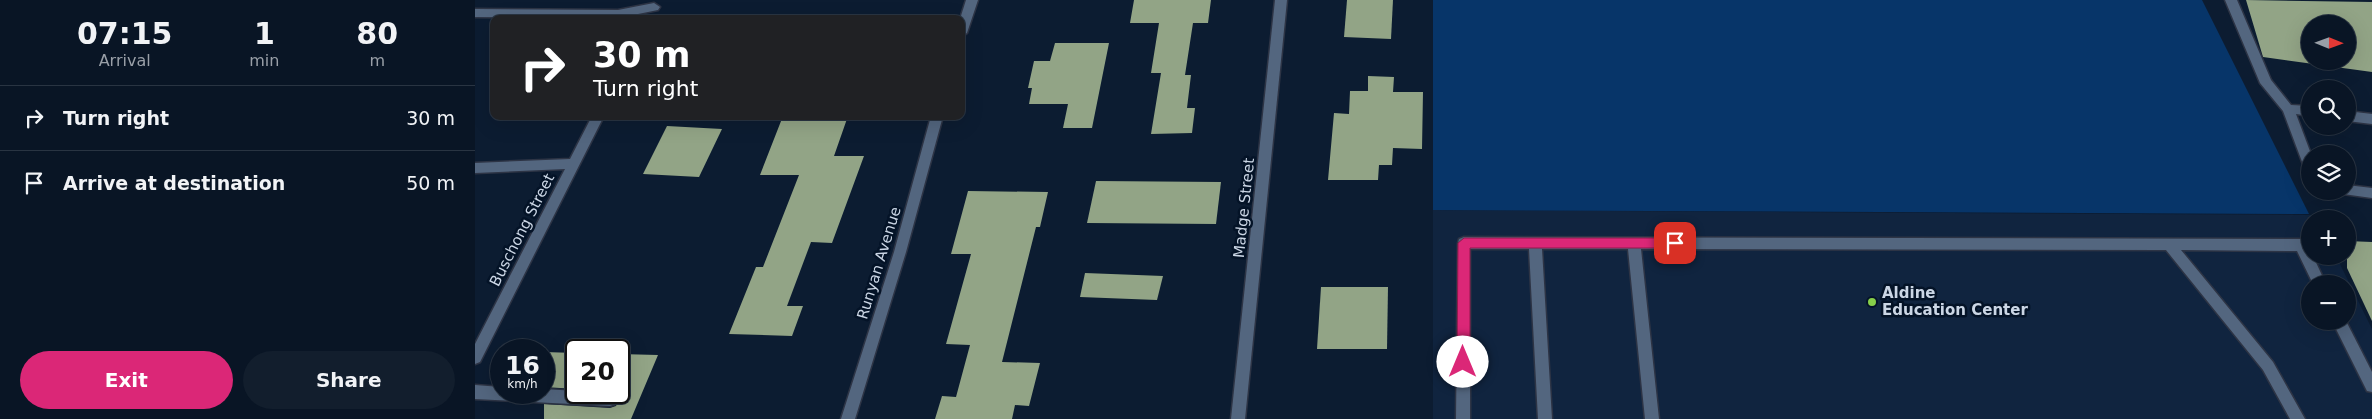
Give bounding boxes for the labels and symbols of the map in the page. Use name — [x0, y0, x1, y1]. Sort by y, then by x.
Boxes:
north arrow — [2301, 15, 2356, 70]
street label: Madge Street — [1230, 157, 1258, 259]
street label: Buschong Street — [486, 171, 558, 289]
street label: Runyan Avenue — [853, 204, 905, 322]
pin — [1654, 222, 1696, 264]
place label: Aldine Education Center — [1882, 284, 2028, 319]
marker: Aldine Education Center — [1866, 296, 1878, 308]
position arrow — [1436, 335, 1488, 387]
speed limit sign: 20 — [565, 339, 630, 404]

